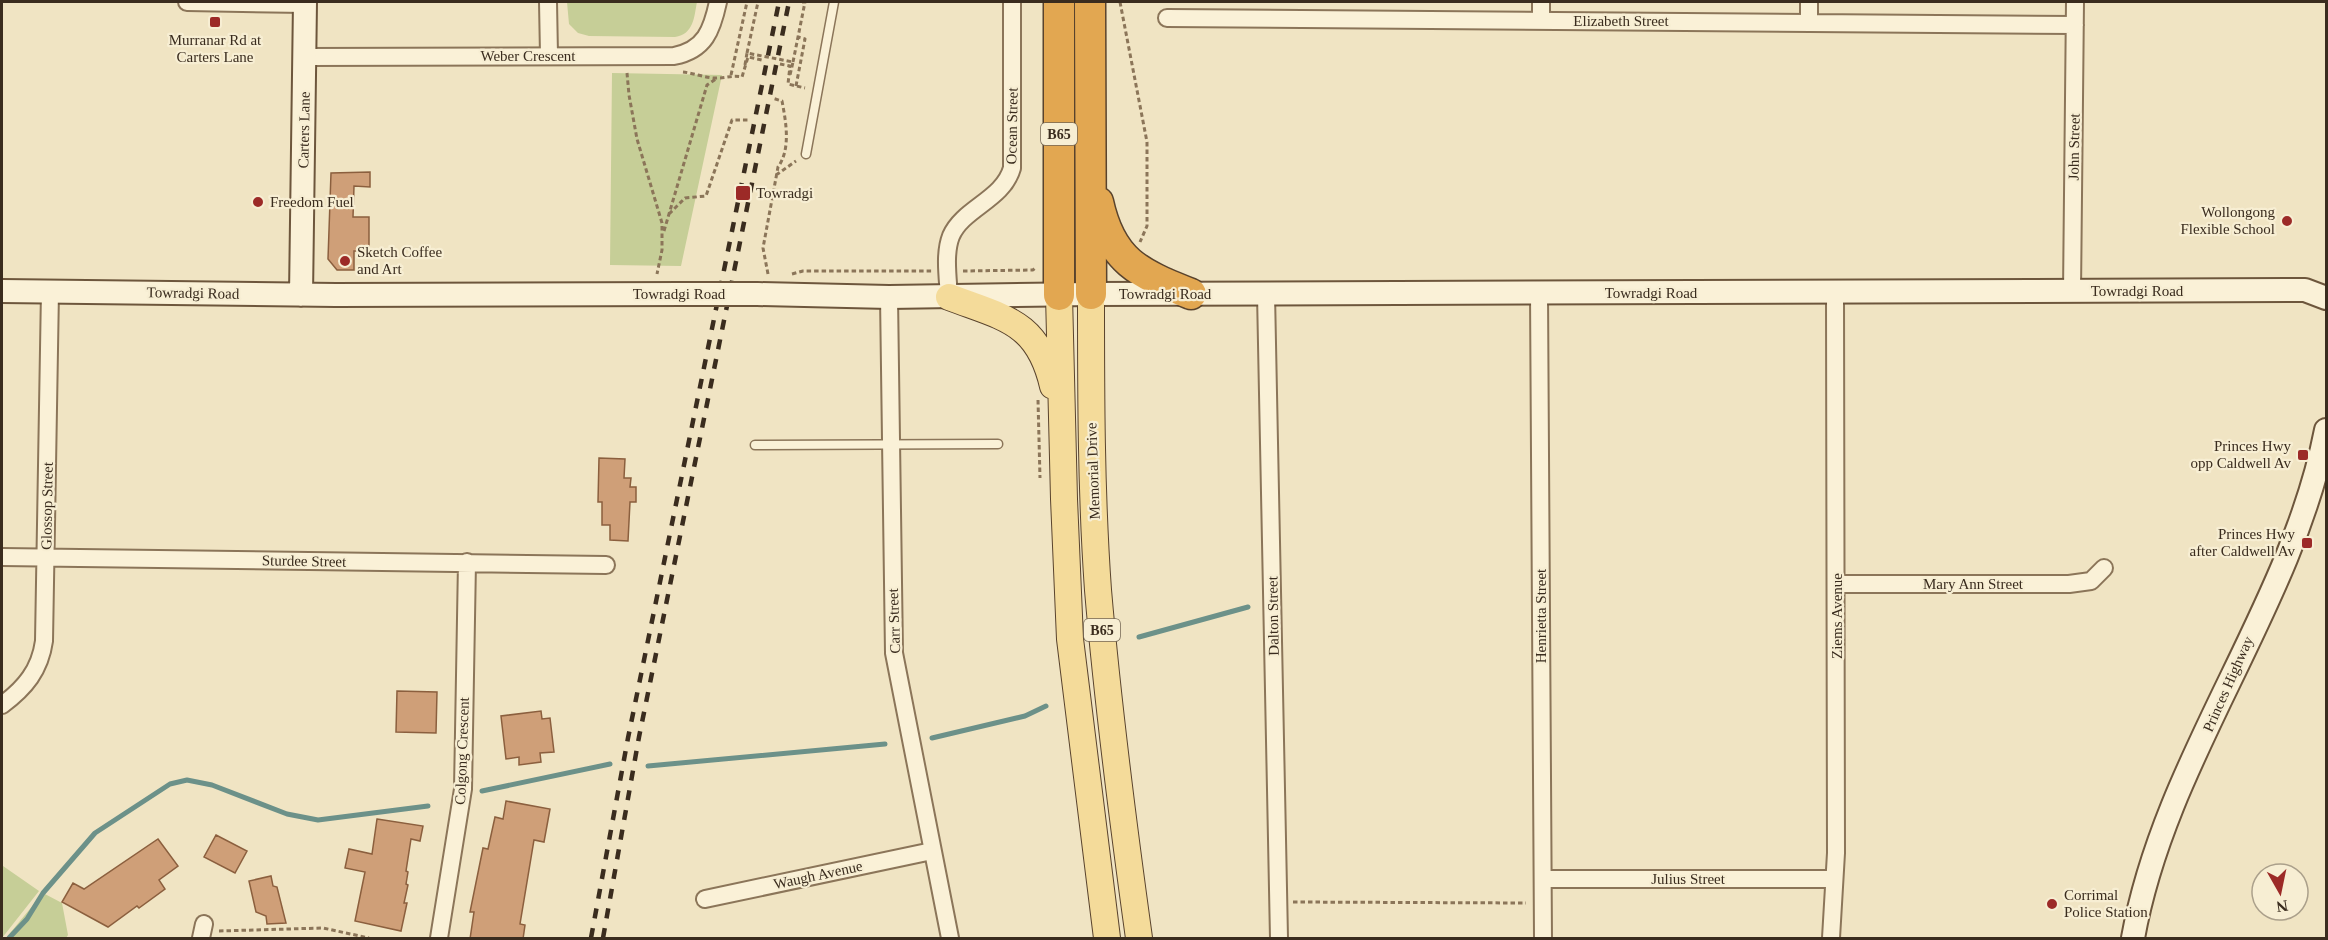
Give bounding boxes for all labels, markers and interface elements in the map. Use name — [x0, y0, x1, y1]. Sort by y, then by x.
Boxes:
street label: Elizabeth Street — [1573, 13, 1670, 29]
marker: Murranar Rd at Carters Lane — [208, 15, 222, 29]
place label: Murranar Rd at Carters Lane — [169, 32, 262, 65]
street label: Weber Crescent — [481, 48, 576, 64]
street label: Ocean Street — [1003, 87, 1021, 165]
street label: Carters Lane — [295, 91, 313, 169]
street label: John Street — [2065, 112, 2083, 181]
road number: B65 — [1041, 123, 1077, 145]
marker: Towradgi — [734, 184, 752, 202]
place label: Towradgi — [756, 185, 813, 201]
place label: Freedom Fuel — [270, 194, 354, 210]
marker: Freedom Fuel — [251, 195, 265, 209]
place label: Wollongong Flexible School — [2180, 204, 2275, 237]
marker: Wollongong Flexible School — [2280, 214, 2294, 228]
place label: Sketch Coffee and Art — [357, 244, 442, 277]
marker: Sketch Coffee and Art — [338, 254, 352, 268]
street label: Towradgi Road — [2091, 283, 2184, 299]
street label: Towradgi Road — [147, 284, 240, 302]
street label: Towradgi Road — [1605, 285, 1698, 301]
street label: Towradgi Road — [633, 286, 726, 302]
street label: Towradgi Road — [1119, 286, 1212, 302]
street label: Memorial Drive — [1083, 422, 1103, 520]
place label: Princes Hwy opp Caldwell Av — [2190, 438, 2292, 471]
marker: Princes Hwy opp Caldwell Av — [2296, 448, 2310, 462]
street label: Glossop Street — [38, 461, 56, 550]
place label: Princes Hwy after Caldwell Av — [2189, 526, 2295, 559]
marker: Princes Hwy after Caldwell Av — [2300, 536, 2314, 550]
street label: Sturdee Street — [262, 552, 347, 570]
street label: Henrietta Street — [1533, 568, 1549, 663]
street label: Ziems Avenue — [1829, 573, 1845, 659]
street label: Dalton Street — [1264, 575, 1282, 656]
street label: Mary Ann Street — [1923, 576, 2024, 592]
street label: Carr Street — [885, 587, 903, 654]
road number: B65 — [1084, 619, 1120, 641]
street label: Princes Highway — [2200, 633, 2256, 734]
street label: Colgong Crescent — [452, 696, 472, 805]
street label: Waugh Avenue — [772, 858, 864, 892]
north arrow — [2250, 862, 2310, 922]
street label: Julius Street — [1651, 871, 1726, 887]
place label: Corrimal Police Station — [2064, 887, 2148, 920]
marker: Corrimal Police Station — [2045, 897, 2059, 911]
text: N — [2275, 897, 2289, 916]

